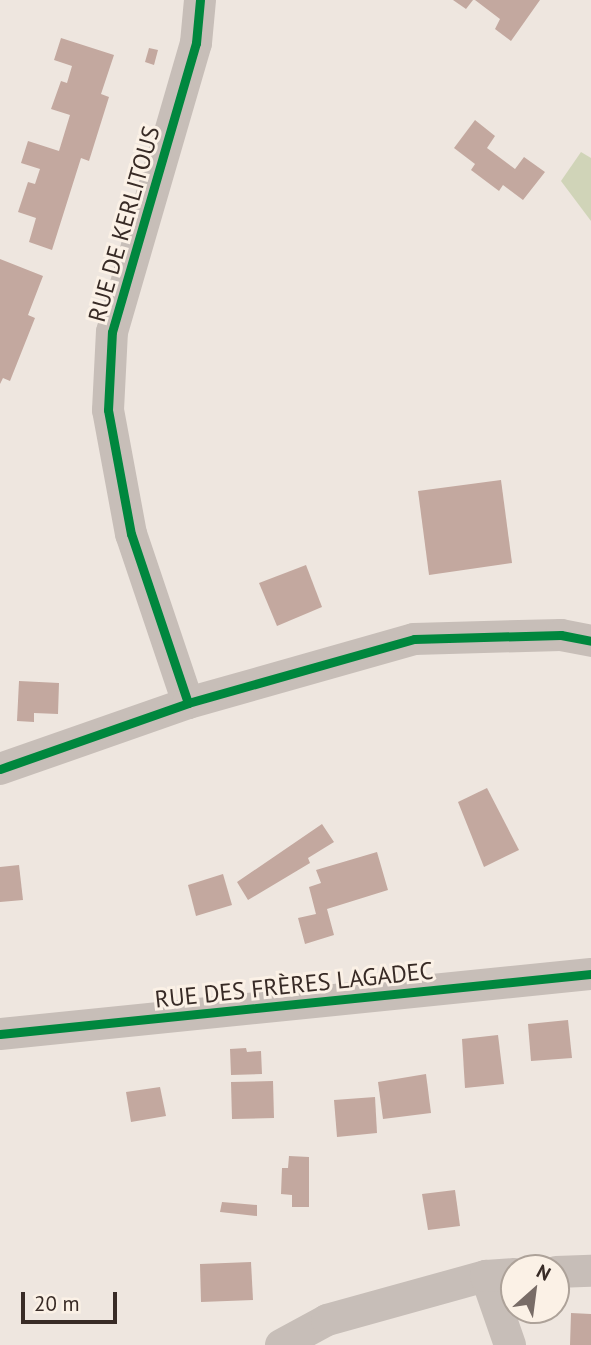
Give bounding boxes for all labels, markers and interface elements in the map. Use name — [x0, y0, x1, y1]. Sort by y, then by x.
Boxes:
street label: RUE DE KERLITOUS — [82, 123, 166, 325]
street label: RUE DES FRÈRES LAGADEC — [153, 956, 435, 1014]
north arrow — [500, 1254, 570, 1324]
text: N — [533, 1259, 555, 1286]
scale bar — [24, 1278, 121, 1322]
text: 20 m — [34, 1290, 80, 1317]

